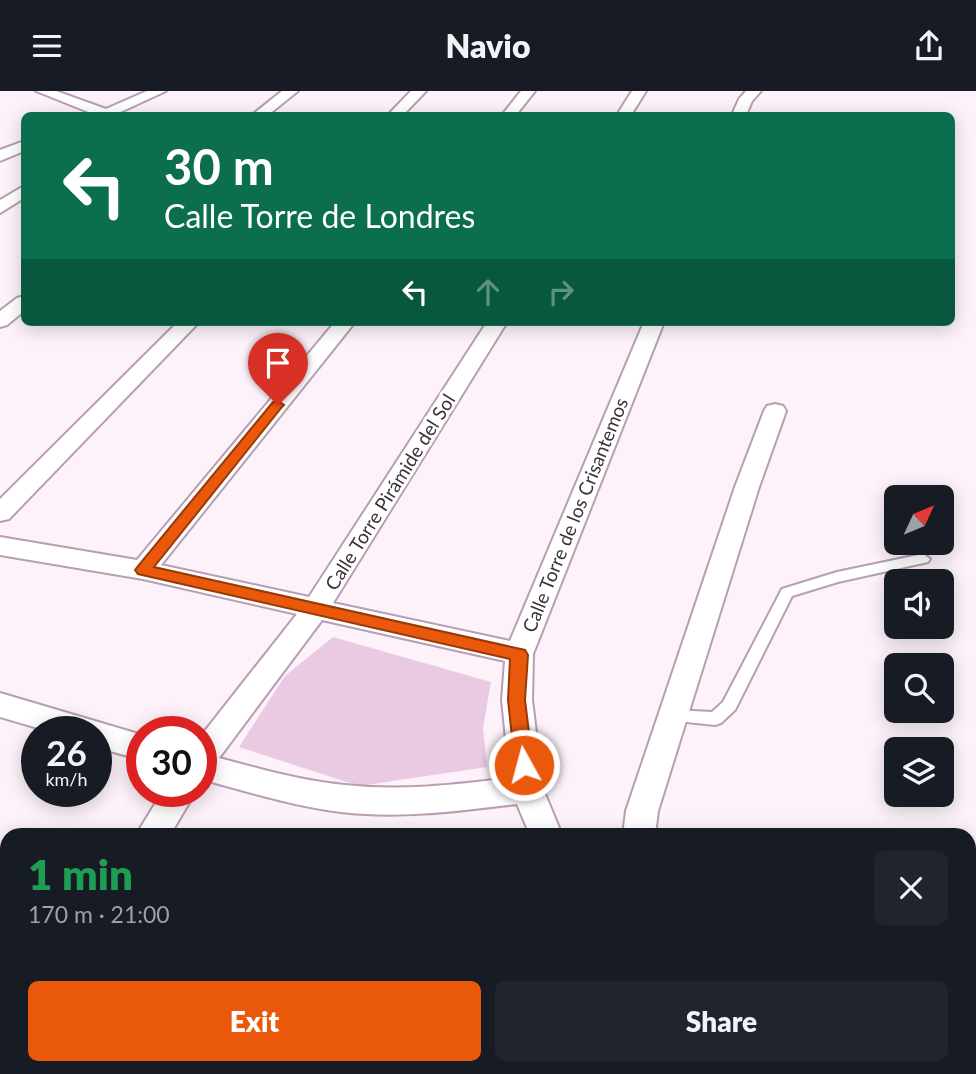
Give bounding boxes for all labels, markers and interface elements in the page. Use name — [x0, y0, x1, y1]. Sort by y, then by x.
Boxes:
text: Navio — [445, 26, 531, 65]
icon: menu — [28, 27, 66, 65]
icon: share — [910, 27, 948, 65]
text: 30 m — [164, 137, 274, 195]
icon: left — [49, 140, 140, 231]
text: Calle Torre de Londres — [164, 196, 475, 235]
icon: left — [396, 273, 434, 311]
icon: ahead — [469, 273, 507, 311]
icon: right — [542, 273, 580, 311]
pin — [248, 333, 308, 405]
icon: arrive — [259, 344, 297, 382]
street label: Calle Torre Pirámide del Sol — [320, 389, 459, 594]
street label: Calle Torre de los Crisantemos — [517, 394, 632, 635]
north arrow — [884, 485, 954, 555]
map controls — [884, 485, 954, 807]
button: sound — [884, 569, 954, 639]
button: search — [884, 653, 954, 723]
speed limit sign: 30 — [126, 716, 217, 807]
position arrow — [487, 728, 561, 802]
text: 26 — [46, 731, 87, 773]
button: layers — [884, 737, 954, 807]
text: km/h — [45, 768, 88, 790]
text: 1 min — [28, 849, 133, 899]
button: close — [874, 851, 948, 925]
text: 170 m · 21:00 — [28, 900, 170, 928]
button: Exit — [28, 981, 481, 1061]
button: Share — [495, 981, 948, 1061]

